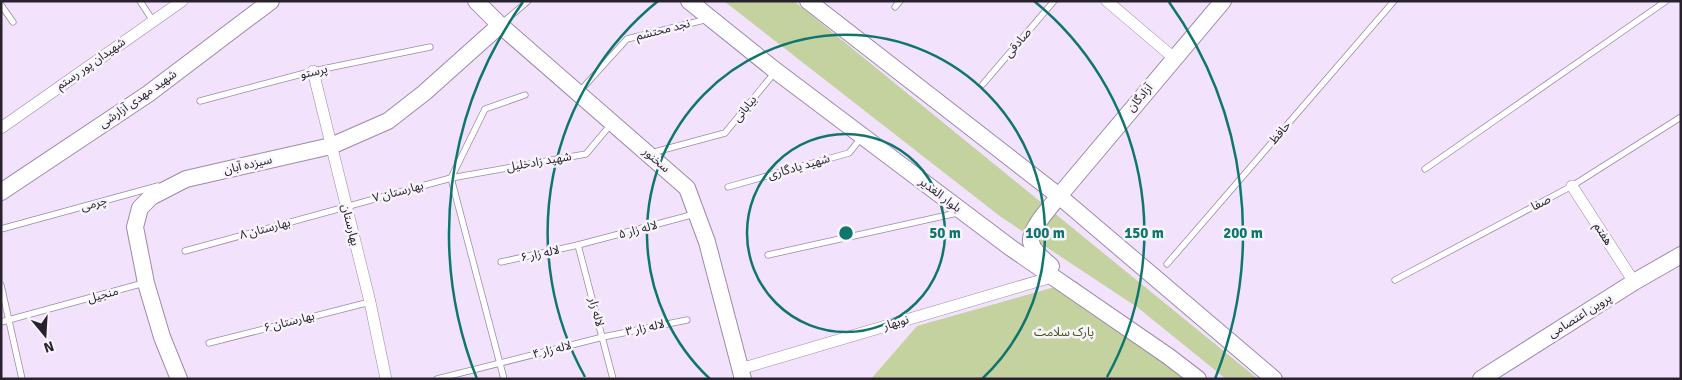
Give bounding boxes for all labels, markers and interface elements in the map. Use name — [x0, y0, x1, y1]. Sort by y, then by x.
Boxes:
street label: نجد محتشم — [634, 16, 692, 45]
street label: صادقی — [1001, 25, 1035, 61]
street label: شهیدان پور رستم — [54, 35, 129, 94]
street label: پرستو — [299, 62, 329, 82]
street label: شهید مهدی آزارشی — [96, 67, 180, 131]
street label: آزادگان — [1124, 80, 1156, 115]
street label: بیابانی — [730, 93, 760, 125]
street label: حافظ — [1266, 118, 1294, 148]
street label: سخنور — [639, 143, 673, 176]
street label: شهید زادخلیل — [505, 149, 573, 175]
street label: شهید یادگاری — [766, 151, 832, 183]
street label: سیزده آبان — [222, 152, 274, 178]
street label: بلوار الغدیر — [915, 174, 964, 216]
street label: بهارستان ۷ — [371, 178, 425, 206]
street label: صفا — [1529, 192, 1554, 214]
street label: چرمی — [79, 193, 109, 215]
street label: بهارستان — [338, 203, 362, 247]
street label: بهارستان ۸ — [238, 215, 292, 243]
street label: لاله زار ۵ — [617, 218, 659, 242]
street label: هفتم — [1589, 220, 1616, 249]
centre of rings — [837, 224, 855, 242]
text: 50 m — [929, 224, 961, 242]
text: 100 m — [1025, 224, 1065, 242]
text: 150 m — [1124, 224, 1164, 242]
text: 200 m — [1223, 224, 1263, 242]
street label: لاله زار ۶ — [519, 243, 561, 265]
street label: منجیل — [86, 284, 120, 306]
street label: پروین اعتصامی — [1545, 291, 1615, 342]
street label: لاله زار — [585, 295, 607, 328]
street label: بهارستان ۶ — [262, 308, 316, 336]
north arrow — [20, 310, 70, 360]
street label: نوبهار — [880, 312, 911, 334]
street label: لاله زار ۳ — [624, 317, 666, 339]
park label: پارک سلامت — [1034, 325, 1094, 340]
text: N — [42, 337, 56, 356]
street label: لاله زار ۴ — [531, 338, 573, 362]

